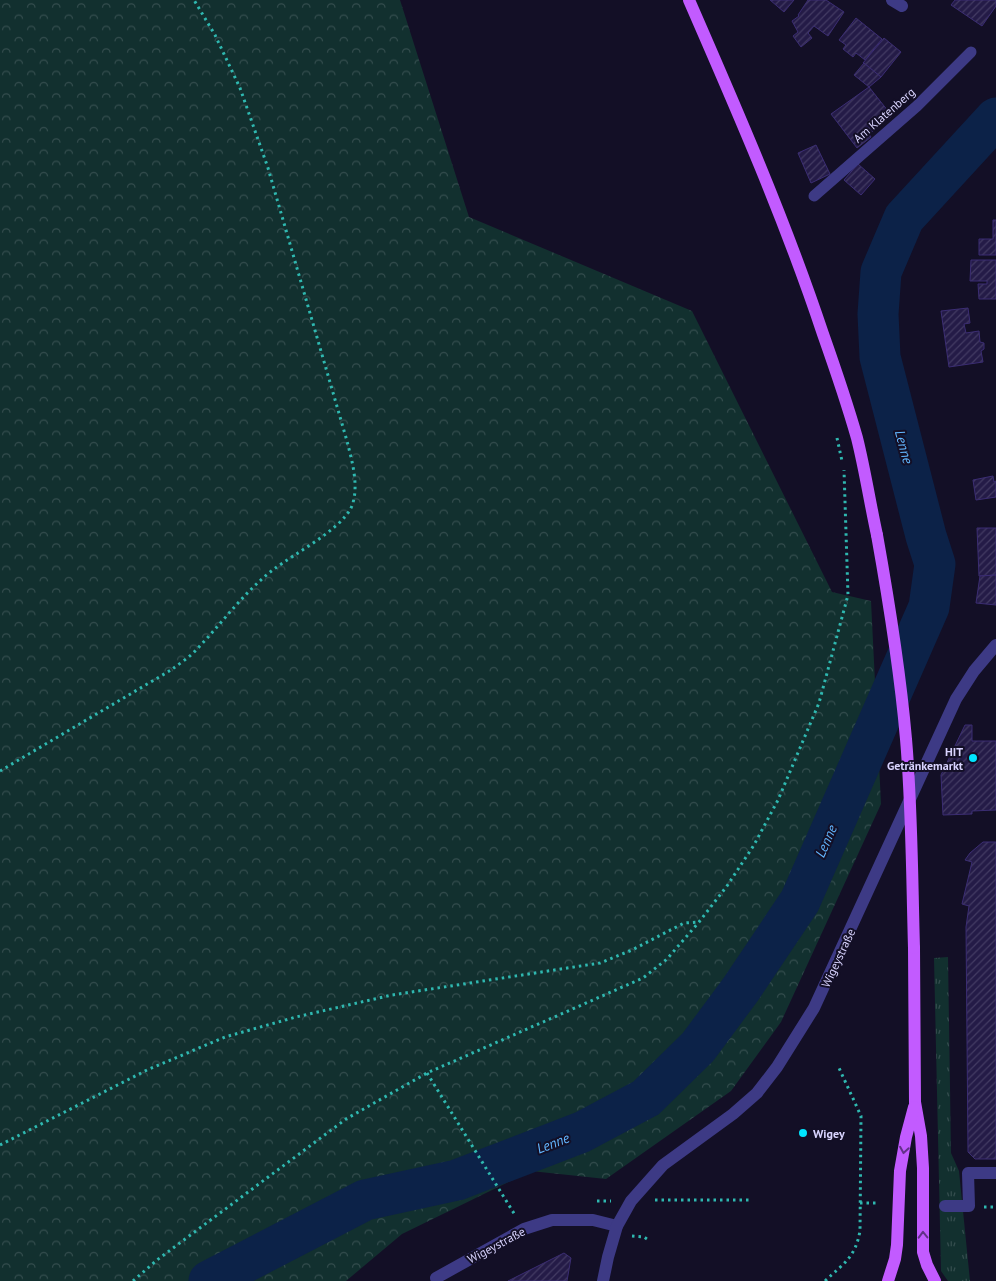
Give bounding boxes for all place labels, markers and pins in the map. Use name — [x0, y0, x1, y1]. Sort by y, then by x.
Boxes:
place label: HIT Getränkemarkt — [887, 744, 964, 773]
marker: HIT Getränkemarkt — [967, 752, 979, 764]
place label: Wigey — [813, 1126, 845, 1141]
marker: Wigey — [797, 1127, 809, 1139]

